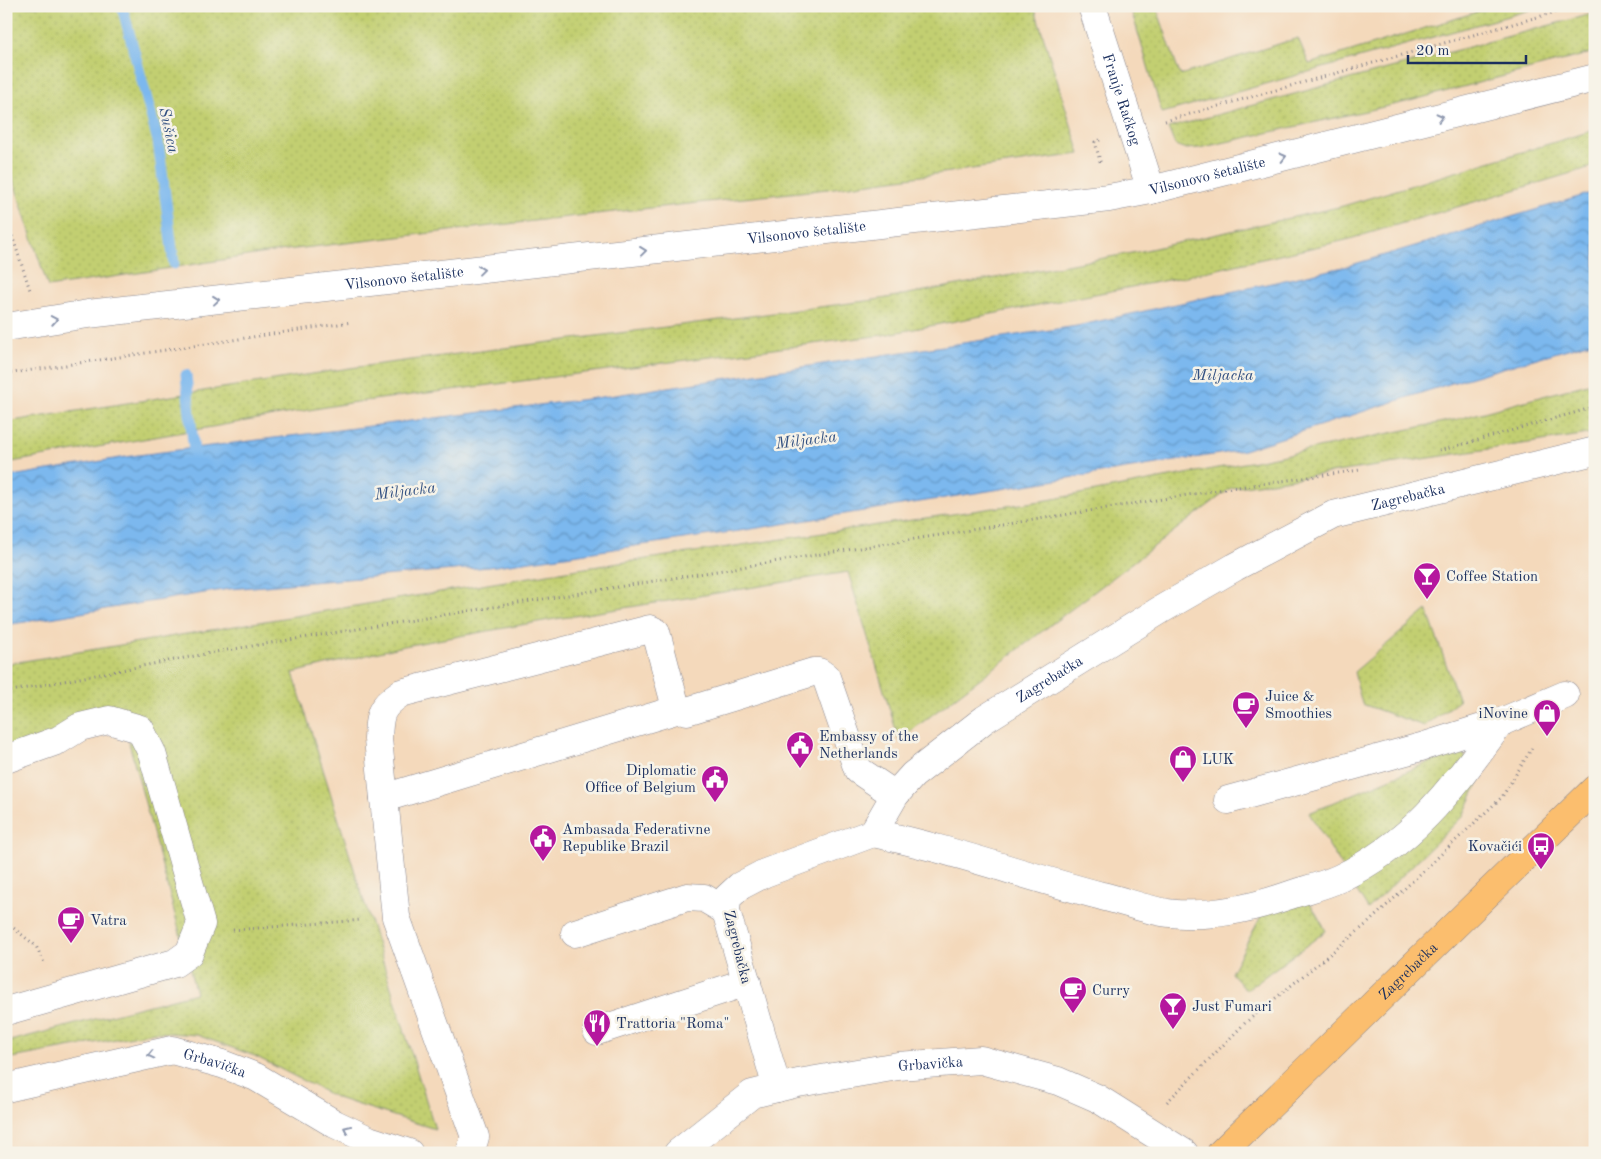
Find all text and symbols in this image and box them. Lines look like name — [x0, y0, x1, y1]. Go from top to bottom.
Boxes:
scale bar — [1408, 32, 1526, 64]
text: 20 m — [1416, 44, 1450, 59]
street label: Franje Račkog — [1099, 52, 1142, 148]
water label: Sušica — [155, 106, 181, 155]
one-way arrow — [1436, 112, 1445, 123]
one-way arrow — [1278, 152, 1287, 163]
street label: Vilsonovo šetalište — [1147, 155, 1267, 199]
street label: Vilsonovo šetalište — [746, 220, 867, 248]
one-way arrow — [639, 246, 647, 257]
street label: Vilsonovo šetalište — [344, 265, 465, 294]
one-way arrow — [478, 265, 486, 276]
one-way arrow — [212, 295, 220, 306]
one-way arrow — [50, 315, 59, 325]
water label: Miljacka — [1191, 368, 1254, 384]
water label: Miljacka — [774, 429, 838, 453]
water label: Miljacka — [373, 480, 437, 504]
street label: Zagrebačka — [1370, 482, 1447, 514]
bar icon: Coffee Station — [1412, 561, 1442, 600]
place label: Coffee Station — [1446, 570, 1538, 585]
street label: Zagrebačka — [1014, 654, 1086, 707]
cafe icon: Juice & Smoothies — [1231, 690, 1261, 729]
place label: Juice & Smoothies — [1265, 690, 1332, 722]
shop icon: iNovine — [1532, 698, 1562, 737]
place label: iNovine — [1479, 707, 1528, 722]
public building icon: Embassy of the Netherlands — [785, 730, 815, 769]
place label: Embassy of the Netherlands — [819, 730, 919, 762]
shop icon: LUK — [1168, 744, 1198, 783]
place label: LUK — [1202, 753, 1234, 768]
place label: Diplomatic Office of Belgium — [585, 764, 696, 796]
public building icon: Diplomatic Office of Belgium — [700, 764, 730, 803]
public building icon: Ambasada Federativne Republike Brazil — [528, 823, 558, 862]
place label: Ambasada Federativne Republike Brazil — [562, 823, 710, 855]
bus stop icon: Kovačići — [1526, 831, 1556, 870]
place label: Kovačići — [1468, 840, 1522, 855]
cafe icon: Vatra — [56, 905, 86, 944]
street label: Zagrebačka — [720, 909, 753, 986]
place label: Vatra — [90, 914, 127, 929]
street label: Zagrebačka — [1377, 940, 1442, 1004]
cafe icon: Curry — [1058, 975, 1088, 1014]
place label: Curry — [1092, 984, 1130, 999]
bar icon: Just Fumari — [1158, 991, 1188, 1030]
place label: Just Fumari — [1192, 1000, 1272, 1015]
restaurant icon: Trattoria "Roma" — [582, 1008, 612, 1047]
place label: Trattoria "Roma" — [616, 1017, 729, 1032]
street label: Grbavička — [181, 1047, 248, 1082]
one-way arrow — [146, 1049, 155, 1060]
street label: Grbavička — [897, 1055, 964, 1075]
one-way arrow — [343, 1125, 352, 1136]

